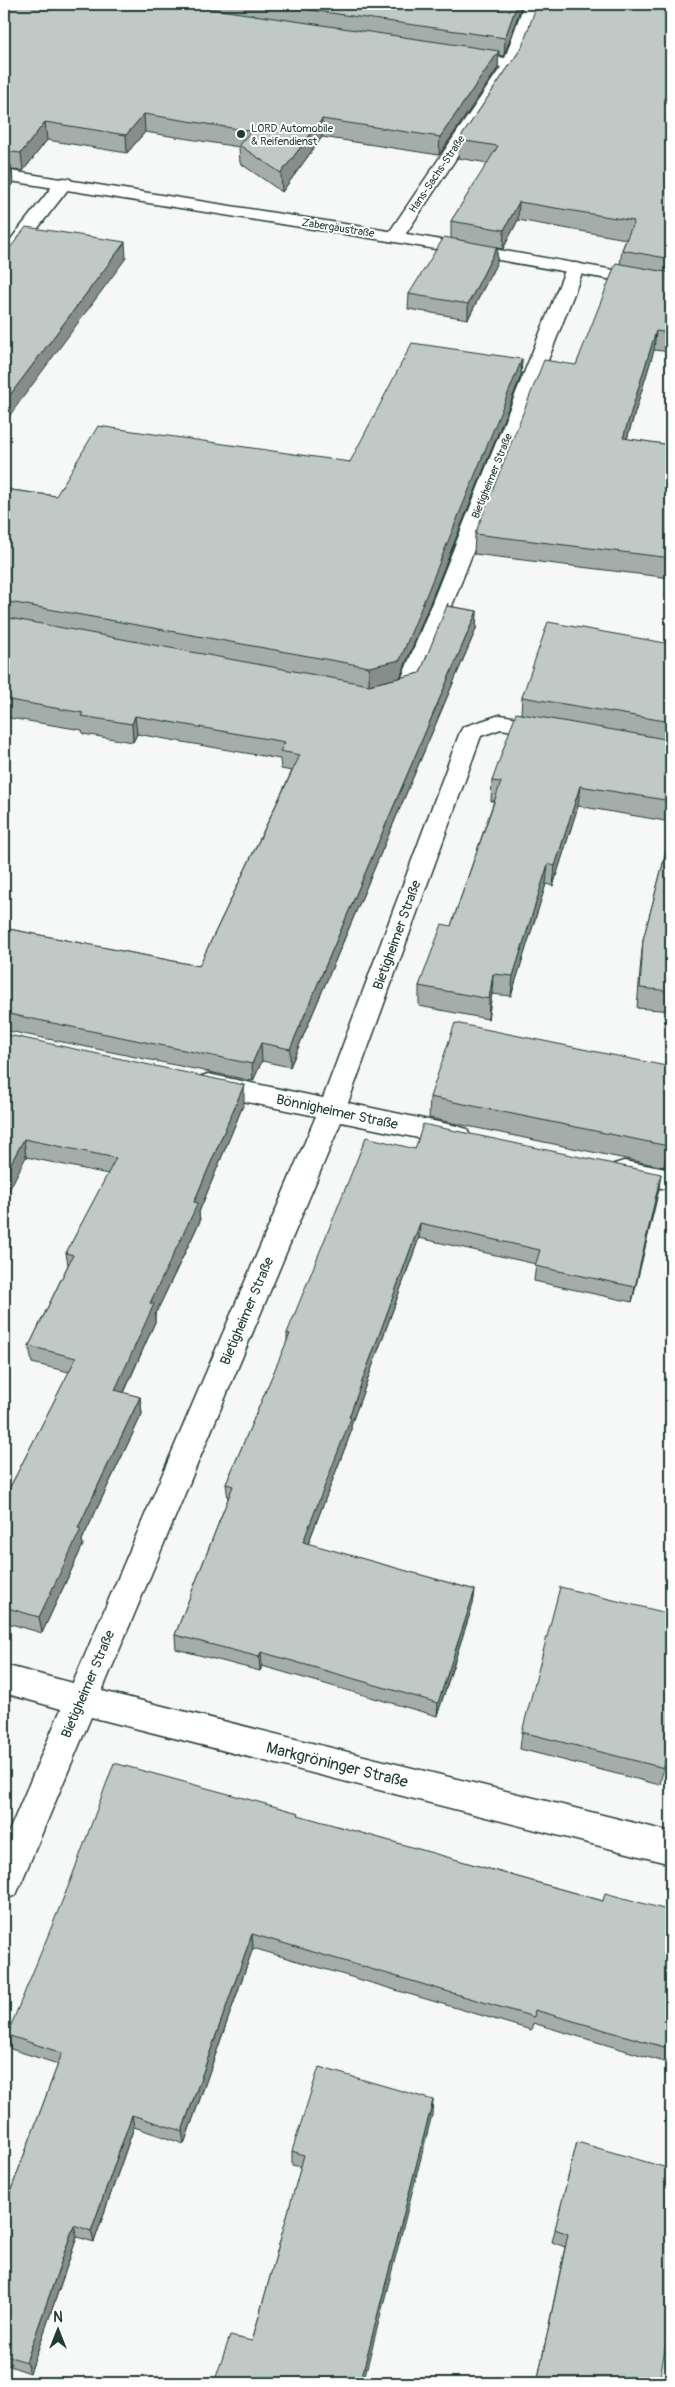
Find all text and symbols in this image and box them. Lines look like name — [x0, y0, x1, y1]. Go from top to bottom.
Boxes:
place label: LORD Automobile & Reifendienst — [251, 122, 334, 148]
marker: LORD Automobile & Reifendienst — [235, 128, 247, 140]
street label: Hans-Sachs-Straße — [406, 132, 468, 215]
street label: Zabergäustraße — [301, 216, 376, 240]
street label: Bietigheimer Straße — [469, 431, 515, 520]
street label: Bietigheimer Straße — [369, 878, 425, 992]
street label: Bönnigheimer Straße — [275, 1091, 399, 1133]
street label: Bietigheimer Straße — [217, 1254, 277, 1367]
street label: Bietigheimer Straße — [58, 1627, 118, 1740]
street label: Markgröninger Straße — [264, 1738, 410, 1792]
north arrow — [32, 2304, 82, 2354]
text: N — [53, 2309, 63, 2326]

